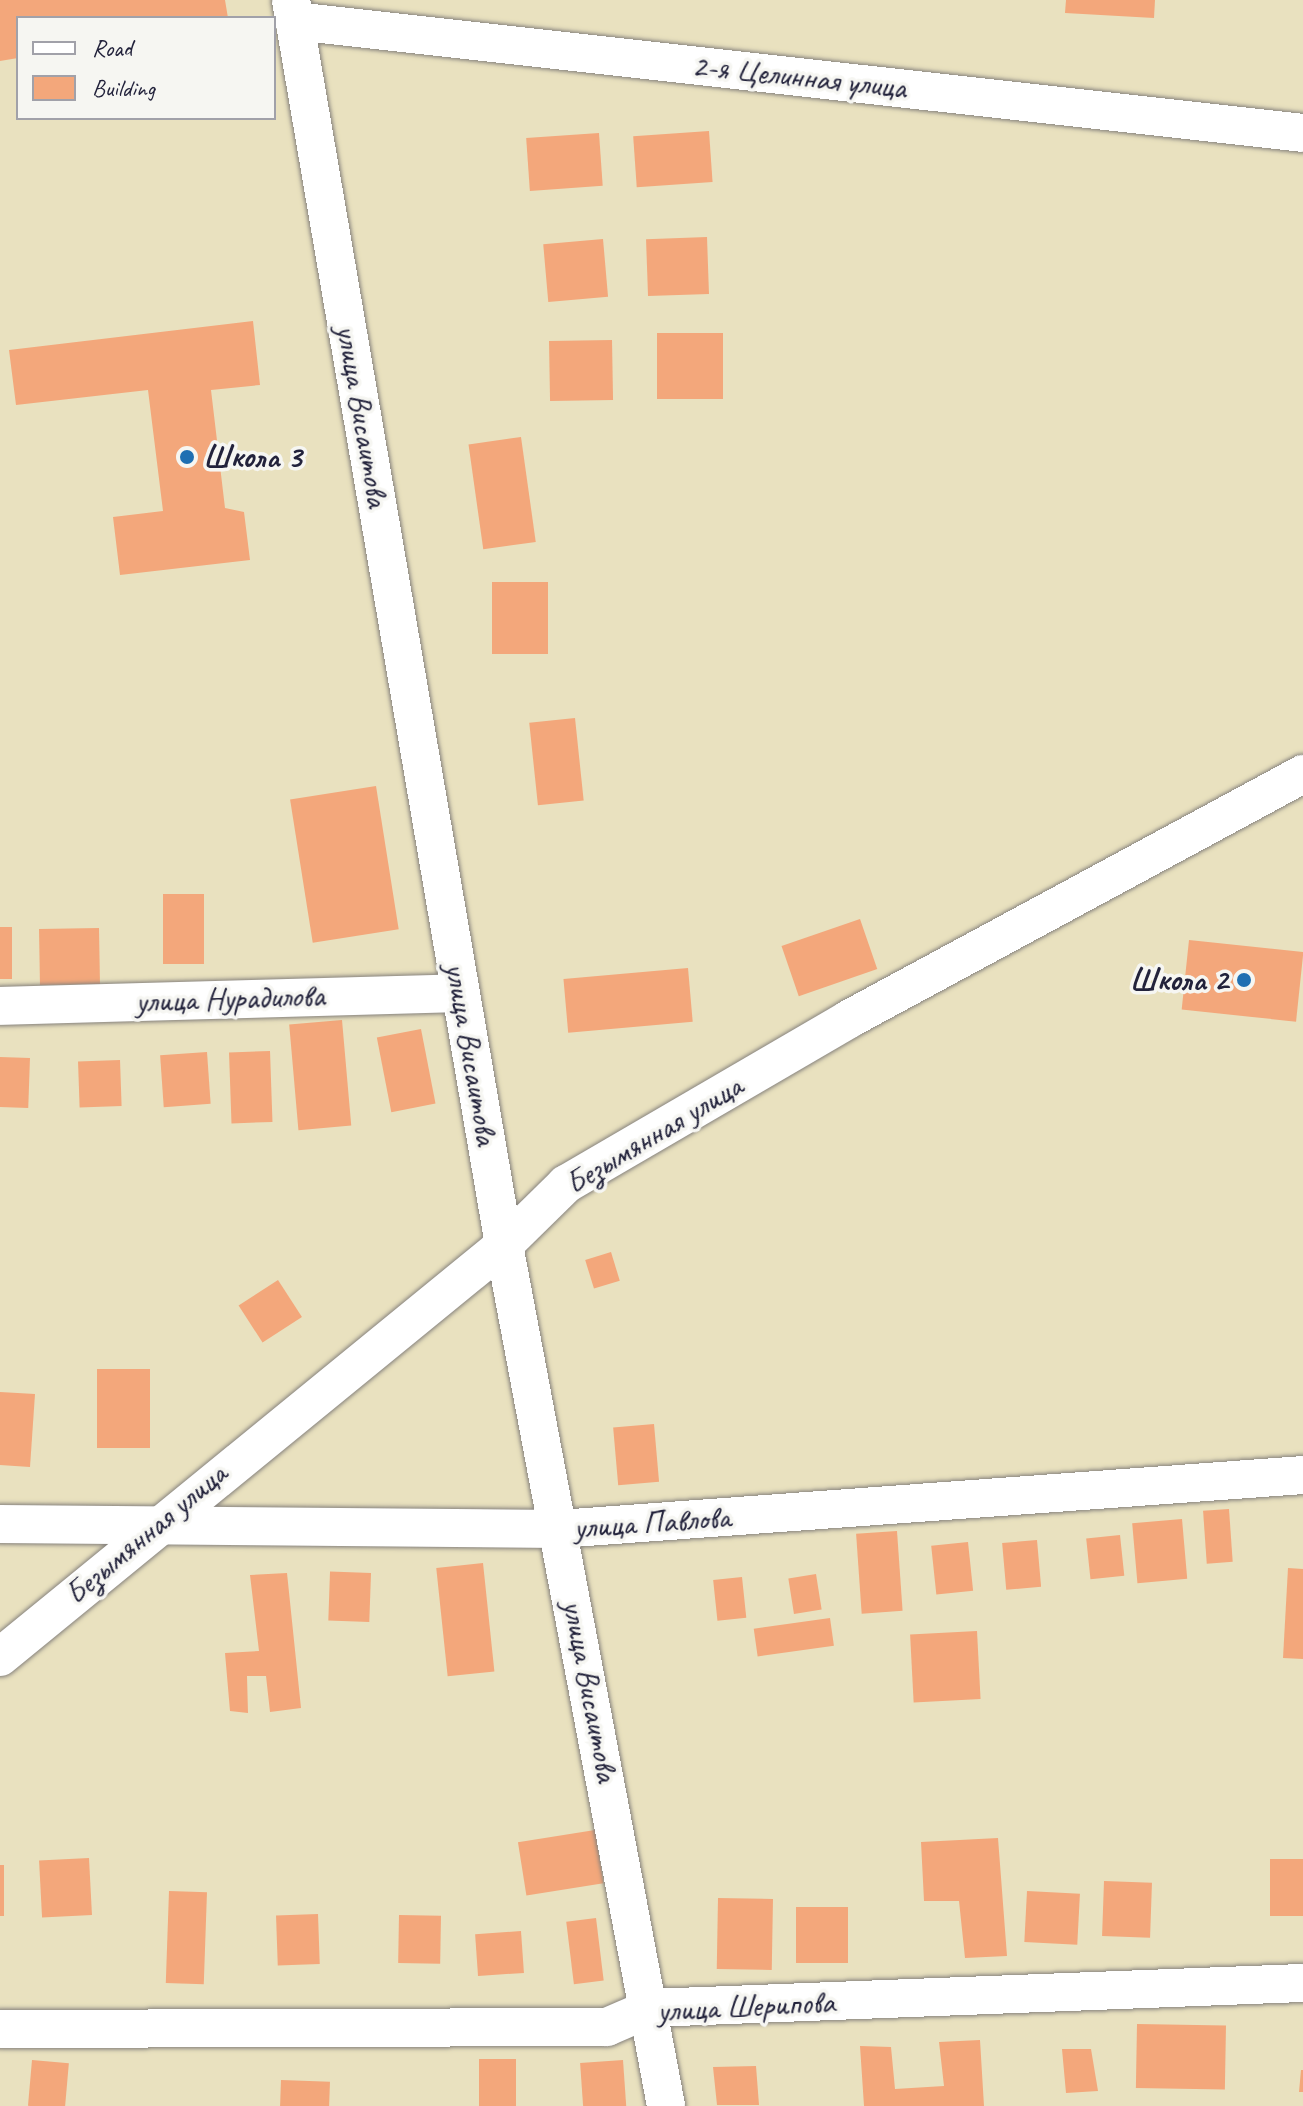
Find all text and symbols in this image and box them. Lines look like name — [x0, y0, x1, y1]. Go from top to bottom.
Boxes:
legend — [16, 16, 276, 120]
text: Road — [92, 33, 132, 63]
street label: 2-я Целинная улица — [687, 46, 911, 108]
text: Building — [92, 73, 155, 103]
street label: улица Висаитова — [327, 321, 397, 511]
place label: Школа 3 — [203, 438, 301, 476]
marker: Школа 3 — [178, 448, 196, 466]
street label: улица Висаитова — [436, 959, 506, 1149]
place label: Школа 2 — [1130, 961, 1228, 999]
marker: Школа 2 — [1235, 971, 1253, 989]
street label: улица Нурадилова — [135, 977, 325, 1021]
street label: Безымянная улица — [559, 1067, 749, 1203]
street label: Безымянная улица — [57, 1455, 235, 1613]
street label: улица Павлова — [573, 1498, 731, 1548]
street label: улица Висаитова — [553, 1596, 627, 1786]
street label: улица Шерипова — [656, 1983, 836, 2031]

